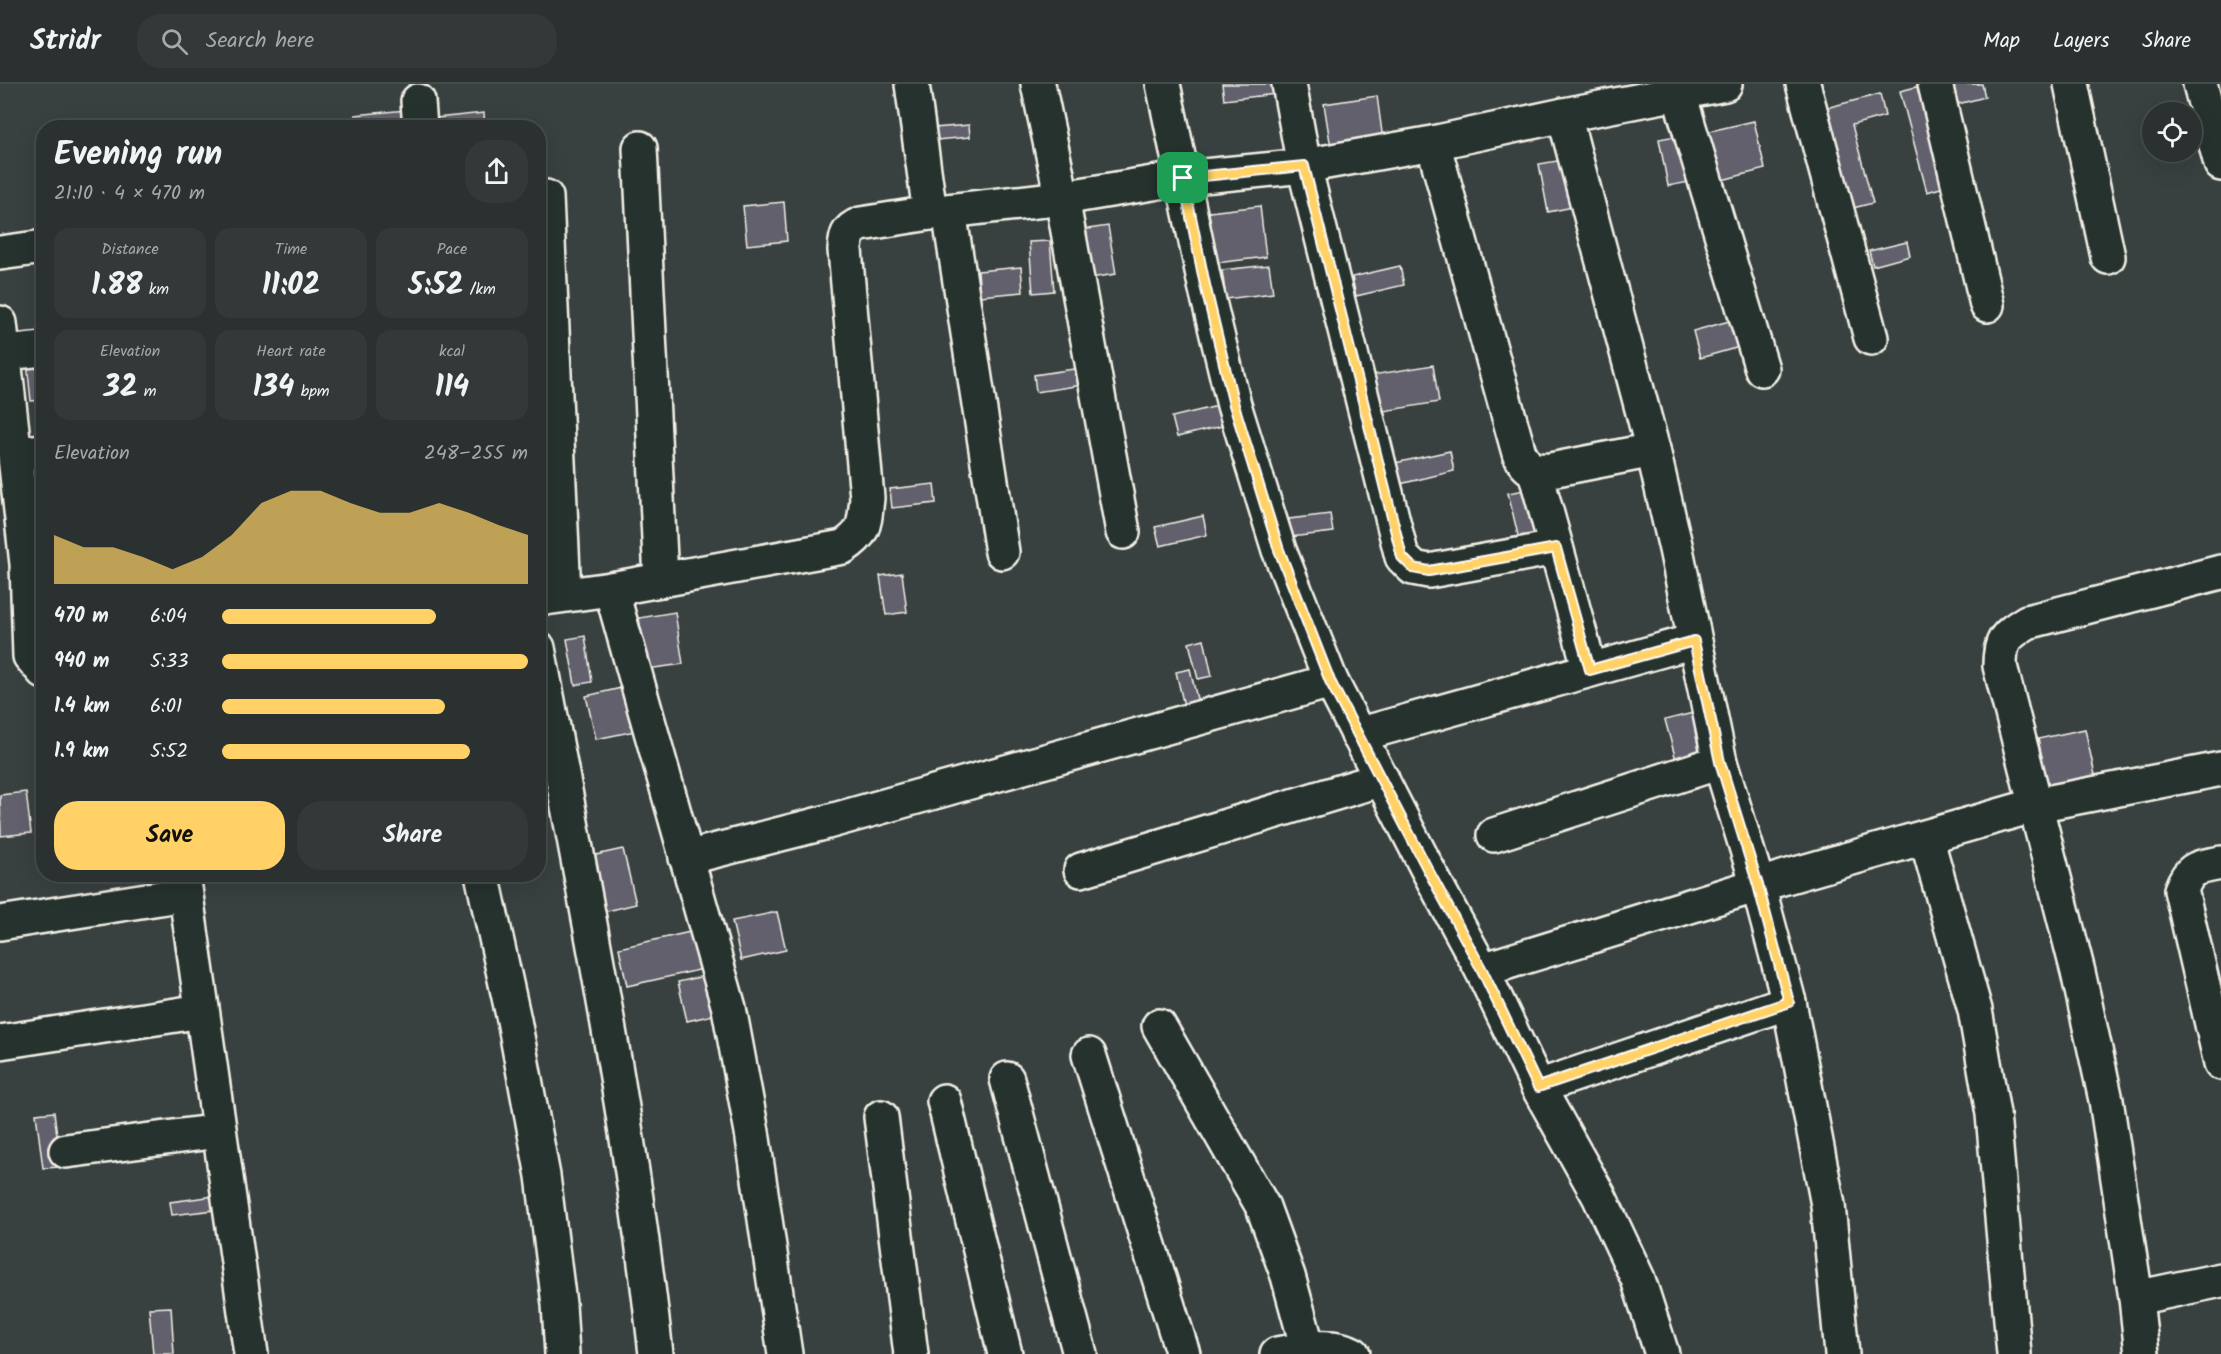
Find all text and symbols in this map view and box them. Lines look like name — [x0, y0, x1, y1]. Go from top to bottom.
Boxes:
search box — [137, 14, 557, 68]
text: Stridr — [30, 19, 101, 64]
text: Search here — [206, 24, 314, 59]
icon: search — [158, 25, 191, 58]
text: Map — [1983, 25, 2020, 58]
text: Layers — [2053, 25, 2109, 58]
text: Share — [2142, 25, 2191, 58]
map controls — [2142, 102, 2202, 162]
button: locate — [2142, 102, 2202, 162]
text: Evening run — [54, 129, 222, 182]
button: share — [465, 140, 528, 203]
pin — [1157, 152, 1208, 203]
icon: arrive — [1166, 161, 1199, 194]
text: 21:10 · 4 × 470 m — [54, 178, 205, 210]
text: Distance — [101, 237, 159, 262]
text: Time — [275, 237, 307, 262]
text: Pace — [437, 237, 467, 262]
text: 1.88 — [91, 262, 142, 310]
text: 11:02 — [262, 262, 320, 310]
text: 5:52 — [408, 262, 463, 310]
text: km — [142, 277, 169, 302]
text: /km — [463, 277, 496, 302]
text: Elevation — [100, 339, 160, 364]
text: Heart rate — [256, 339, 326, 364]
text: kcal — [439, 339, 465, 364]
text: 32 — [103, 364, 137, 412]
text: 134 — [252, 364, 294, 412]
text: 114 — [435, 364, 469, 412]
text: m — [137, 379, 157, 404]
text: bpm — [294, 379, 330, 404]
text: Elevation — [54, 438, 130, 470]
text: 248–255 m — [424, 438, 528, 470]
text: 470 m — [54, 601, 109, 633]
text: 6:04 — [150, 601, 187, 633]
text: 940 m — [54, 646, 109, 678]
text: 5:33 — [150, 646, 189, 678]
text: 1.4 km — [54, 691, 110, 723]
text: 6:01 — [150, 691, 182, 723]
text: 1.9 km — [54, 736, 109, 768]
text: 5:52 — [150, 736, 188, 768]
button: Save — [54, 801, 285, 870]
button: Share — [297, 801, 528, 870]

